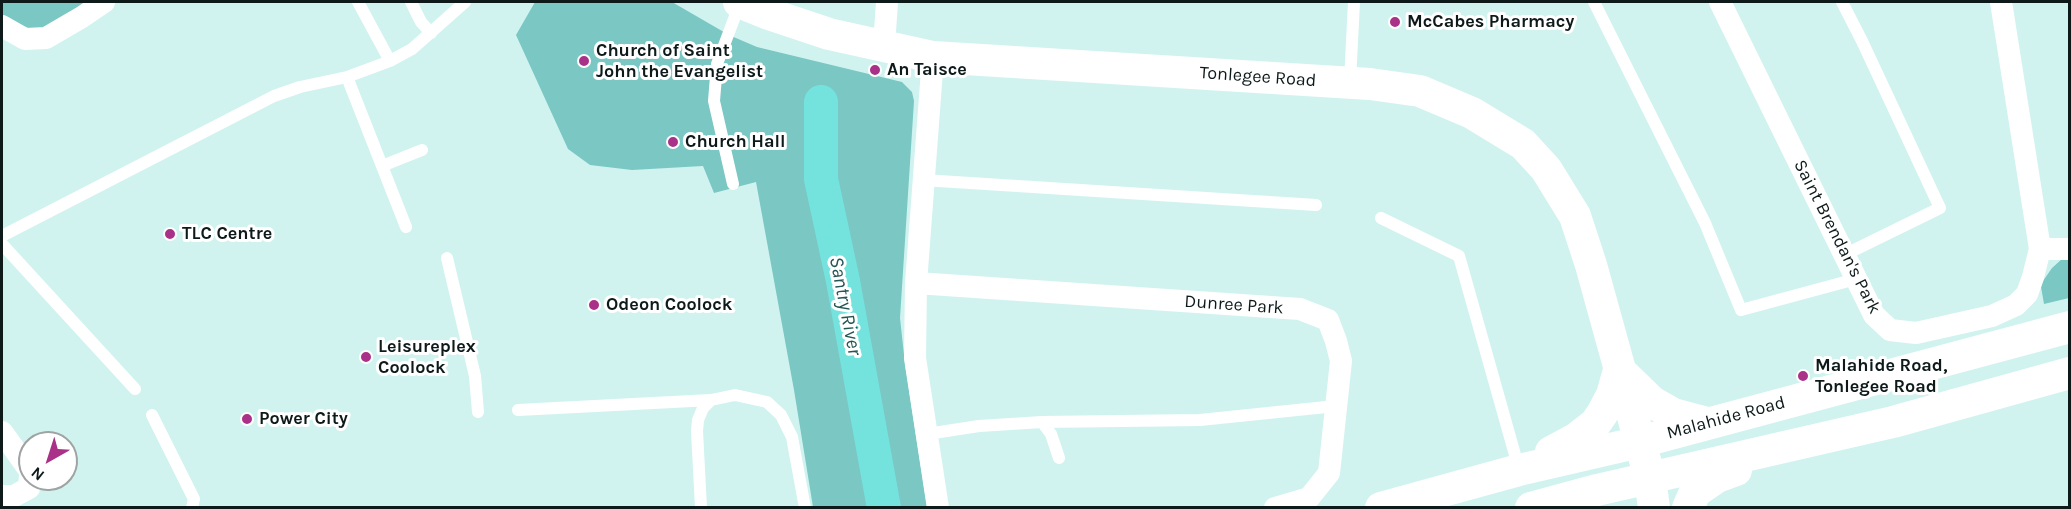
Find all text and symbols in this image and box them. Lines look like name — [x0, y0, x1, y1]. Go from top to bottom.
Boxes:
place label: McCabes Pharmacy — [1407, 11, 1574, 33]
marker: McCabes Pharmacy — [1388, 15, 1402, 29]
place label: Church of Saint John the Evangelist — [596, 40, 763, 82]
marker: Church of Saint John the Evangelist — [577, 54, 591, 68]
place label: An Taisce — [887, 59, 967, 81]
street label: Tonlegee Road — [1199, 62, 1317, 92]
marker: An Taisce — [868, 63, 882, 77]
place label: Church Hall — [685, 131, 785, 153]
marker: Church Hall — [666, 135, 680, 149]
street label: Saint Brendan's Park — [1789, 156, 1885, 318]
place label: TLC Centre — [182, 223, 272, 245]
marker: TLC Centre — [163, 227, 177, 241]
water label: Santry River — [824, 255, 866, 357]
street label: Dunree Park — [1184, 291, 1284, 319]
place label: Odeon Coolock — [606, 294, 732, 316]
marker: Odeon Coolock — [587, 298, 601, 312]
place label: Leisureplex Coolock — [378, 336, 476, 378]
marker: Leisureplex Coolock — [359, 350, 373, 364]
place label: Malahide Road, Tonlegee Road — [1815, 355, 1947, 398]
marker: Malahide Road, Tonlegee Road — [1796, 369, 1810, 383]
street label: Malahide Road — [1664, 392, 1788, 444]
place label: Power City — [259, 408, 348, 430]
marker: Power City — [240, 412, 254, 426]
north arrow — [18, 431, 78, 491]
text: N — [27, 463, 48, 485]

